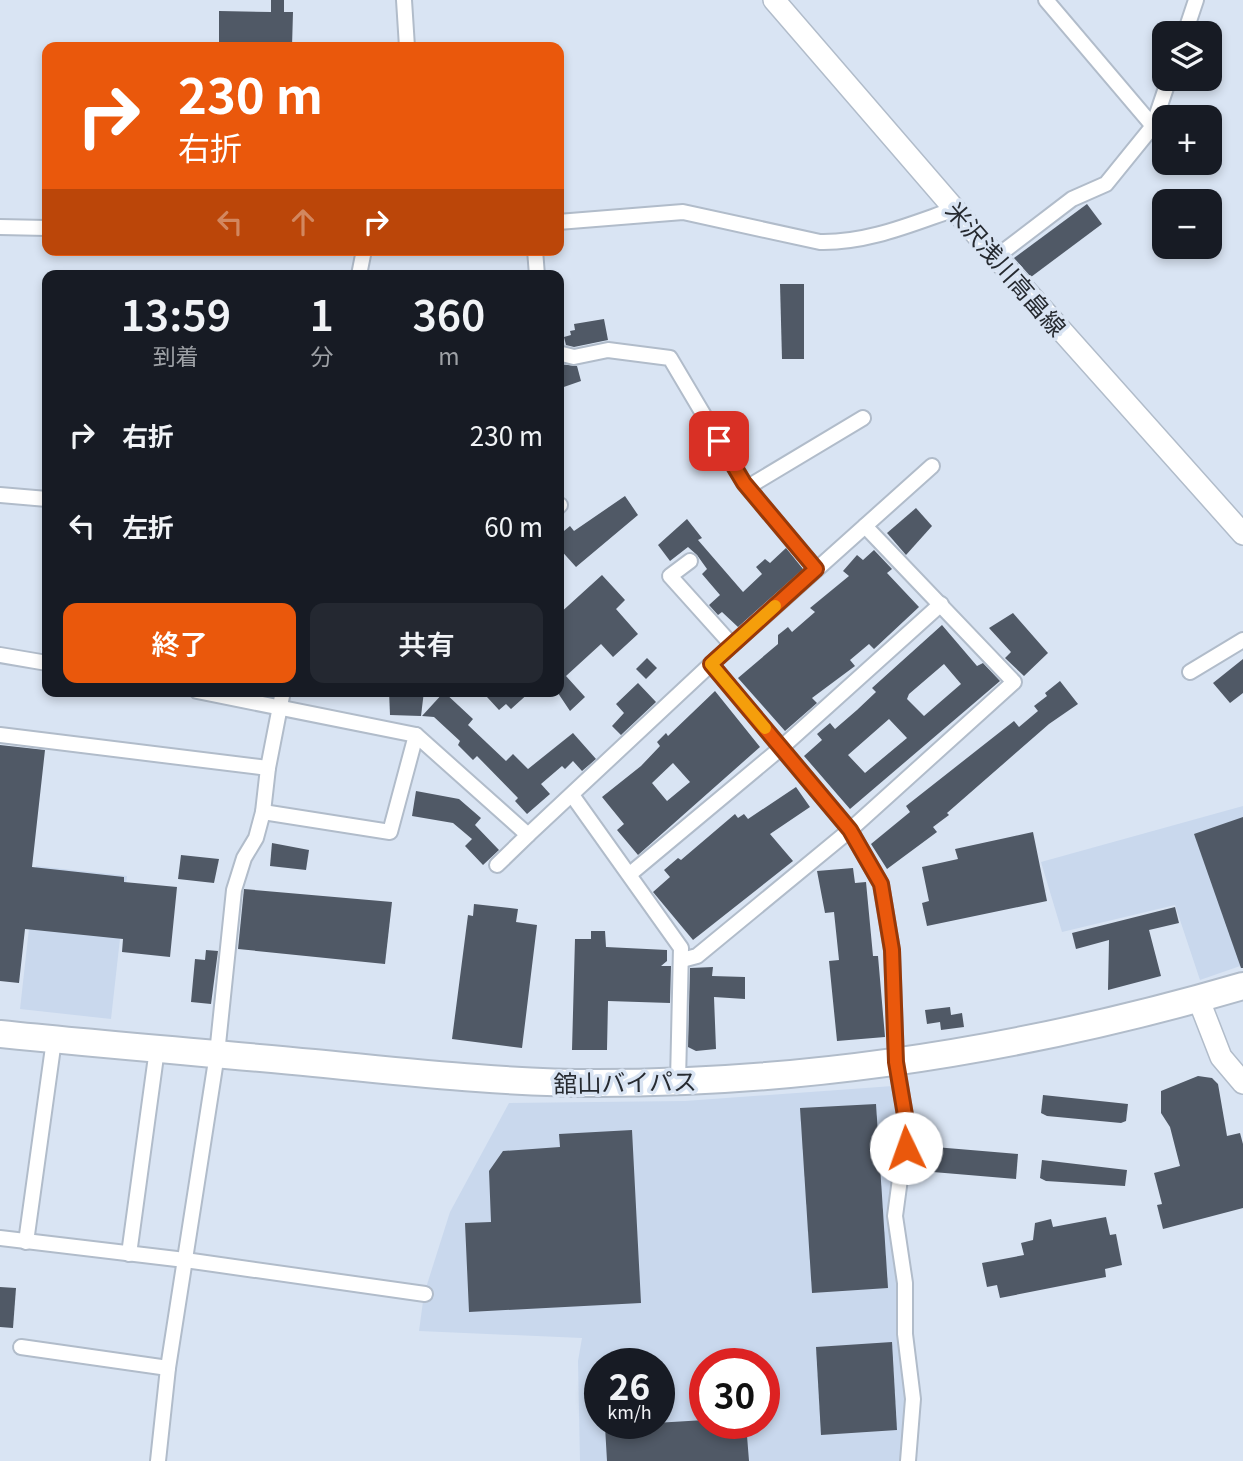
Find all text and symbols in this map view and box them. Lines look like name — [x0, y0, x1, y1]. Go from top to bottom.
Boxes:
map controls — [1152, 21, 1222, 259]
button: layers — [1152, 21, 1222, 91]
text: 230 m — [178, 57, 323, 128]
icon: right — [63, 70, 154, 161]
button: + — [1152, 105, 1222, 175]
text: 右折 — [178, 123, 242, 169]
button: − — [1152, 189, 1222, 259]
street label: 米沢浅川高畠線 — [939, 193, 1075, 343]
icon: left — [211, 203, 249, 241]
icon: ahead — [284, 203, 322, 241]
icon: right — [357, 203, 395, 241]
text: 13:59 — [121, 282, 231, 343]
text: 1 — [310, 282, 334, 343]
text: 360 — [412, 282, 485, 343]
text: 到着 — [153, 338, 199, 372]
text: 分 — [310, 338, 333, 372]
text: m — [438, 338, 460, 372]
pin — [689, 411, 749, 471]
icon: right — [63, 416, 101, 454]
text: 右折 — [122, 416, 174, 453]
text: 230 m — [470, 416, 543, 453]
icon: arrive — [700, 422, 738, 460]
icon: left — [63, 507, 101, 545]
text: 左折 — [122, 507, 174, 544]
text: 60 m — [484, 507, 543, 544]
button: 終了 — [63, 603, 296, 683]
button: 共有 — [310, 603, 543, 683]
street label: 舘山バイパス — [553, 1062, 697, 1100]
position arrow — [869, 1111, 943, 1185]
speed limit sign: 30 — [689, 1348, 780, 1439]
text: 26 — [609, 1359, 650, 1410]
text: km/h — [607, 1398, 652, 1424]

